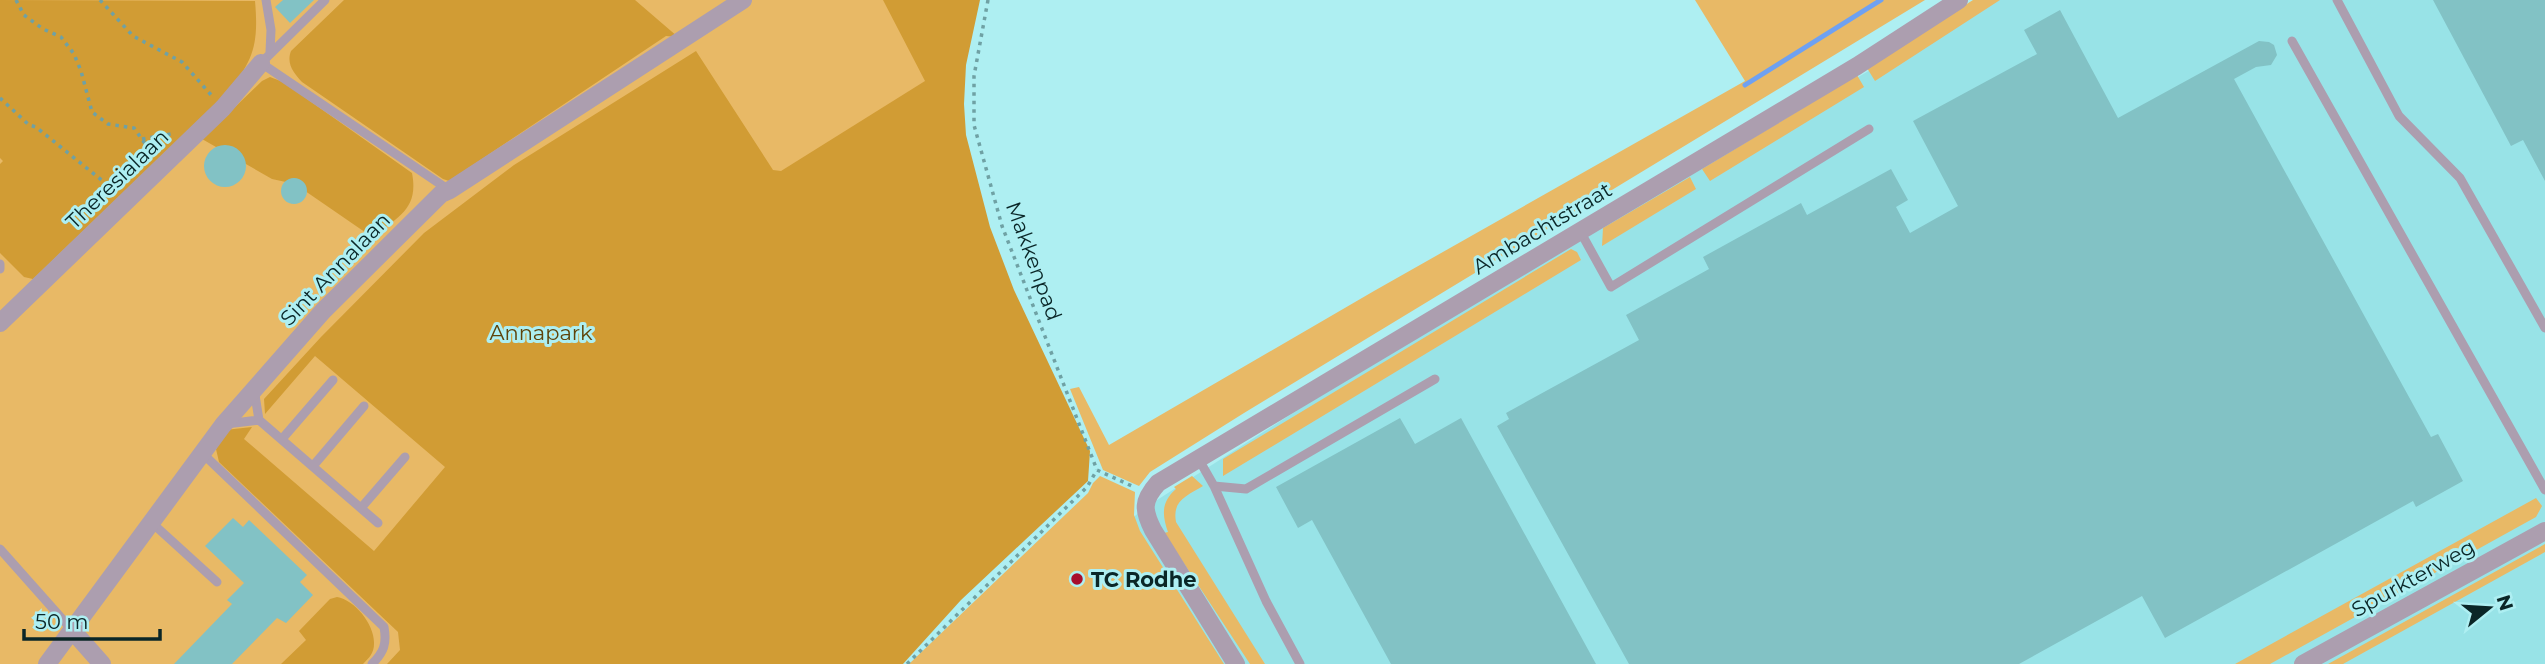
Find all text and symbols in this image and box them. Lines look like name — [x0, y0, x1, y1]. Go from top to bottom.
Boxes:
street label: Theresialaan — [61, 124, 173, 234]
street label: Ambachtstraat — [1468, 177, 1616, 279]
street label: Makkenpad — [1001, 198, 1067, 324]
street label: Sint Annalaan — [275, 207, 395, 331]
park label: Annapark — [489, 320, 593, 345]
street label: Spurkterweg — [2347, 534, 2479, 622]
place label: TC Rodhe — [1091, 567, 1196, 592]
marker: TC Rodhe — [1069, 571, 1085, 587]
north arrow — [2454, 573, 2524, 643]
text: N — [2491, 592, 2518, 614]
scale bar — [24, 598, 161, 642]
text: 50 m — [35, 609, 89, 634]

